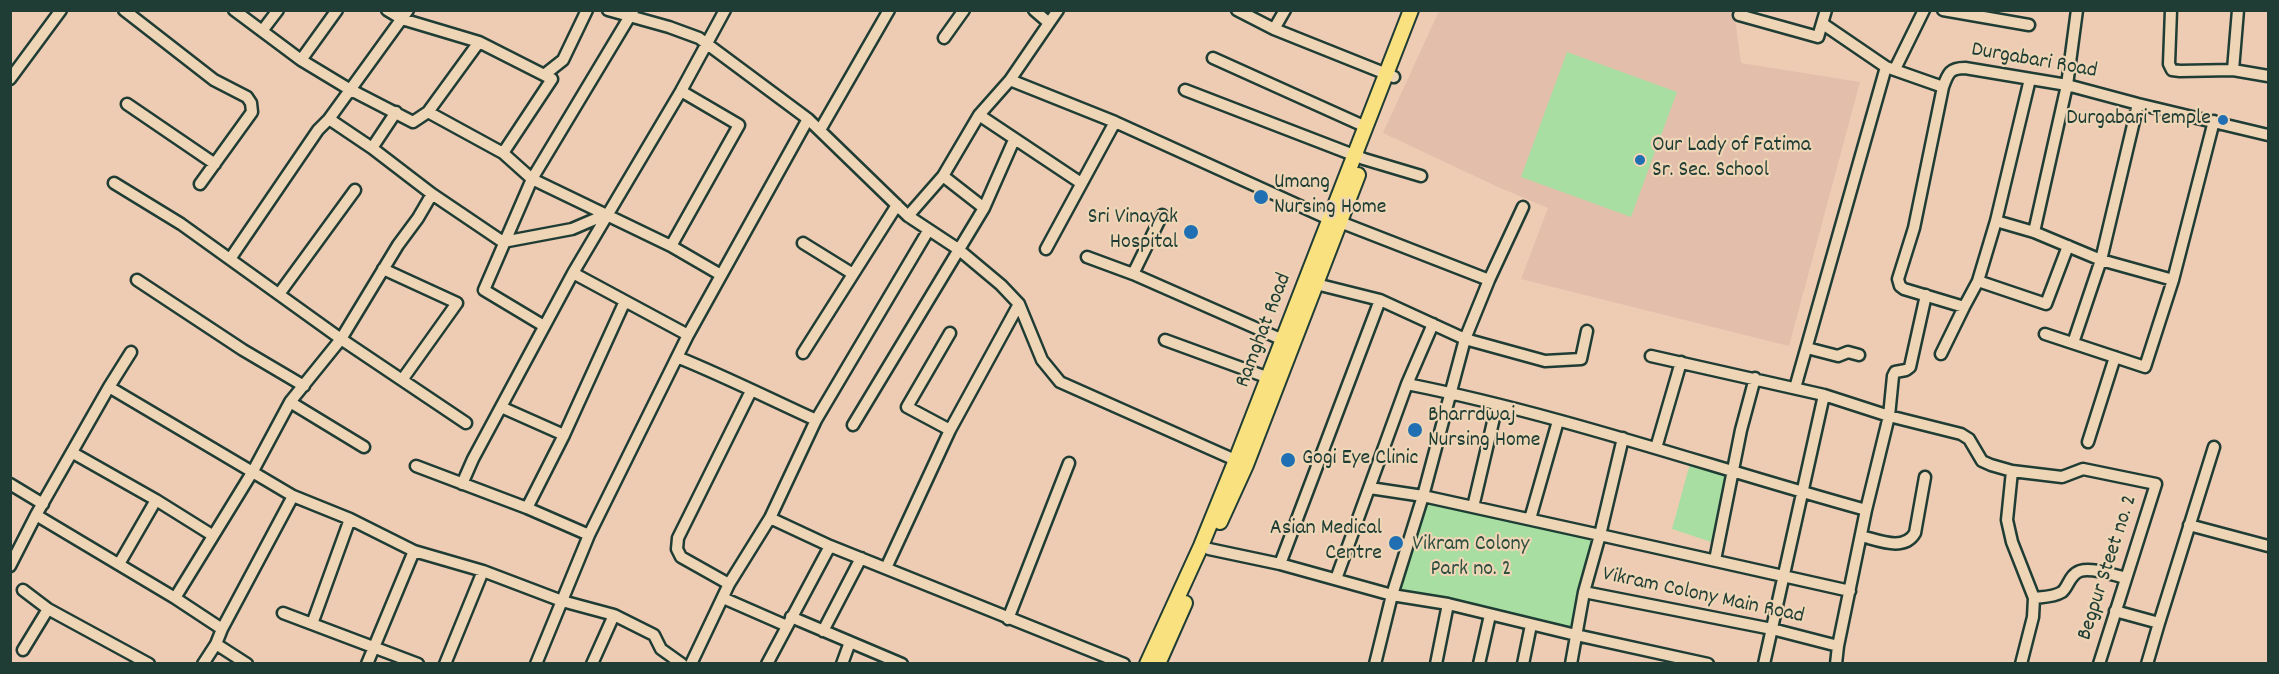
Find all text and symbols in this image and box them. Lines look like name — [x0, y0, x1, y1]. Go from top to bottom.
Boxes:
street label: Durgabari Road — [1969, 38, 2099, 86]
place label: Durgabari Temple — [2066, 107, 2211, 133]
marker: Durgabari Temple — [2216, 113, 2230, 127]
place label: Our Lady of Fatima Sr. Sec. School — [1652, 134, 1811, 186]
marker: Our Lady of Fatima Sr. Sec. School — [1633, 153, 1647, 167]
place label: Umang Nursing Home — [1274, 171, 1386, 222]
marker: Umang Nursing Home — [1252, 188, 1270, 206]
place label: Sri Vinayak Hospital — [1088, 206, 1178, 258]
marker: Sri Vinayak Hospital — [1182, 223, 1200, 241]
street label: Ramghat Road — [1231, 270, 1299, 392]
place label: Bharrdwaj Nursing Home — [1428, 404, 1540, 456]
marker: Bharrdwaj Nursing Home — [1406, 421, 1424, 439]
place label: Gogi Eye Clinic — [1302, 447, 1418, 473]
marker: Gogi Eye Clinic — [1279, 451, 1297, 469]
street label: Begpur Steet no. 2 — [2073, 492, 2145, 644]
place label: Asian Medical Centre — [1270, 517, 1382, 568]
park label: Vikram Colony Park no. 2 — [1412, 533, 1530, 584]
marker: Asian Medical Centre — [1387, 534, 1405, 552]
street label: Vikram Colony Main Road — [1600, 563, 1806, 631]

